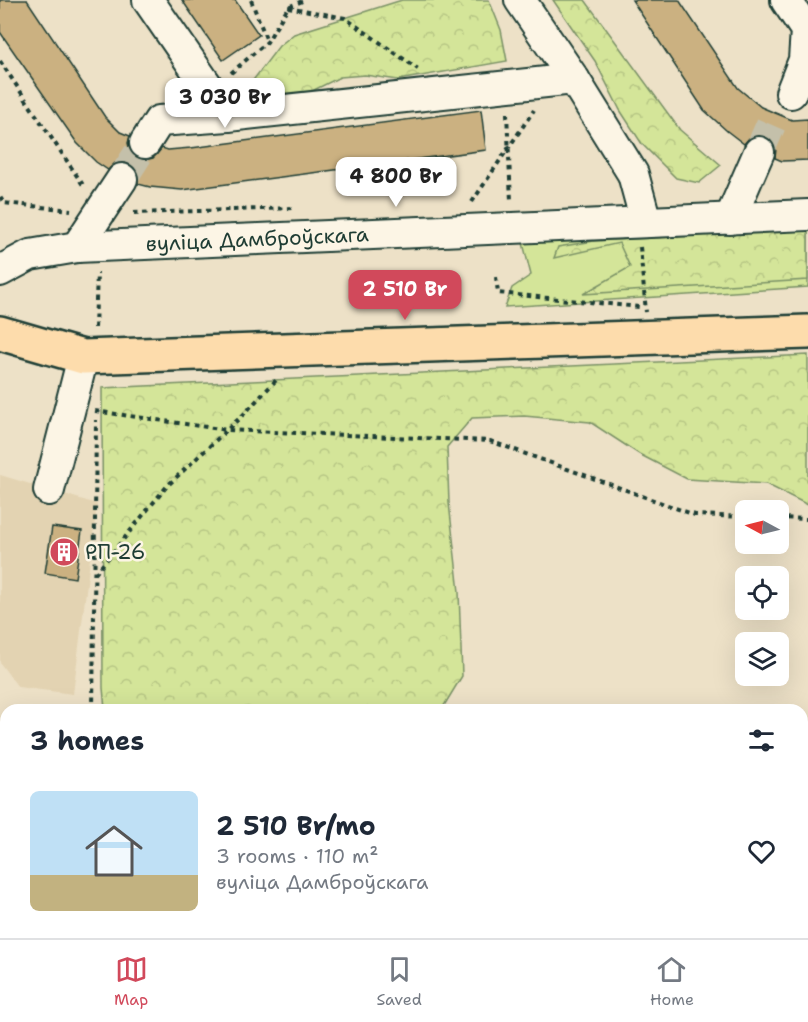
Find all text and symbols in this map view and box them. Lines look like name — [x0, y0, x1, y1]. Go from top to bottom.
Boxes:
pin: 3 030 Br — [163, 78, 287, 129]
text: 3 030 Br — [179, 84, 271, 110]
pin: 4 800 Br — [334, 157, 458, 208]
text: 4 800 Br — [350, 163, 442, 189]
street label: вуліца Дамброўскага — [145, 220, 369, 258]
pin: 2 510 Br — [343, 270, 467, 321]
text: 2 510 Br — [362, 276, 448, 302]
north arrow — [735, 500, 789, 554]
map controls — [735, 500, 789, 686]
building icon: РП-26 — [48, 536, 80, 568]
place label: РП-26 — [85, 538, 146, 566]
button: locate — [735, 566, 789, 620]
button: layers — [735, 632, 789, 686]
text: 3 homes — [30, 723, 144, 758]
icon: filters — [745, 724, 778, 757]
text: 2 510 Br/mo — [216, 808, 376, 843]
icon: home — [78, 815, 150, 887]
icon: heart — [745, 835, 778, 868]
text: 3 rooms · 110 m² — [216, 843, 379, 869]
text: вуліца Дамброўскага — [216, 869, 429, 895]
tab: Map — [114, 953, 148, 1010]
tab: Saved — [376, 953, 422, 1010]
tab: Home — [650, 953, 694, 1010]

